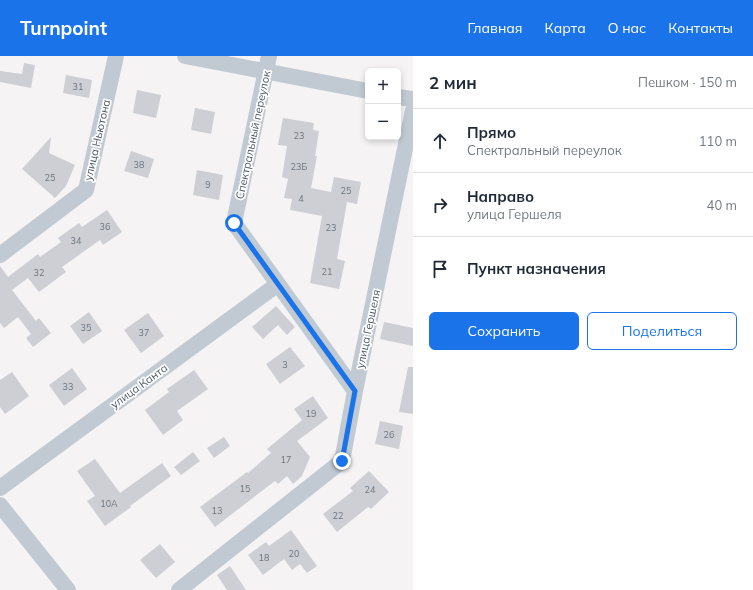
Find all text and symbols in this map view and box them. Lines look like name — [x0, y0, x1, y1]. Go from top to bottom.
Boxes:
text: Turnpoint — [20, 16, 107, 40]
text: Главная — [468, 19, 523, 37]
text: Карта — [545, 19, 586, 37]
text: О нас — [608, 19, 646, 37]
text: Контакты — [668, 19, 733, 37]
map controls — [365, 68, 401, 140]
button: + — [365, 68, 401, 104]
street label: Спектральный переулок — [233, 69, 273, 201]
text: 2 мин — [429, 72, 477, 93]
text: Пешком · 150 m — [638, 74, 737, 90]
house number: 31 — [73, 81, 83, 92]
street label: улица Ньютона — [81, 98, 113, 182]
button: − — [365, 104, 401, 140]
text: Прямо — [467, 123, 516, 142]
house number: 23 — [294, 130, 304, 141]
icon: ahead — [429, 130, 451, 152]
text: 110 m — [699, 133, 737, 149]
text: Спектральный переулок — [467, 142, 622, 158]
house number: 38 — [134, 159, 144, 170]
house number: 23Б — [291, 161, 307, 172]
house number: 25 — [45, 172, 56, 183]
house number: 9 — [205, 179, 211, 190]
house number: 25 — [341, 185, 352, 196]
text: Направо — [467, 187, 534, 206]
house number: 4 — [298, 193, 304, 204]
icon: right — [429, 194, 451, 216]
text: 40 m — [707, 197, 737, 213]
text: улица Гершеля — [467, 206, 562, 222]
route start — [225, 214, 243, 232]
house number: 36 — [100, 221, 110, 232]
house number: 23 — [326, 222, 336, 233]
house number: 34 — [71, 235, 82, 246]
icon: arrive — [429, 258, 451, 280]
text: Пункт назначения — [467, 259, 606, 278]
house number: 21 — [322, 266, 332, 277]
house number: 32 — [34, 267, 44, 278]
street label: улица Гершеля — [353, 288, 383, 370]
button: Сохранить — [429, 312, 579, 350]
button: Поделиться — [587, 312, 737, 350]
house number: 35 — [81, 322, 92, 333]
house number: 37 — [139, 327, 149, 338]
house number: 3 — [282, 359, 288, 370]
street label: улица Канта — [108, 361, 170, 411]
house number: 33 — [63, 381, 73, 392]
house number: 19 — [306, 408, 316, 419]
house number: 26 — [384, 429, 394, 440]
route end — [333, 452, 351, 470]
house number: 17 — [281, 454, 291, 465]
house number: 15 — [240, 483, 251, 494]
house number: 24 — [365, 484, 376, 495]
house number: 10А — [100, 498, 118, 509]
house number: 13 — [212, 505, 222, 516]
house number: 22 — [333, 510, 343, 521]
house number: 20 — [289, 548, 299, 559]
house number: 18 — [259, 552, 269, 563]

